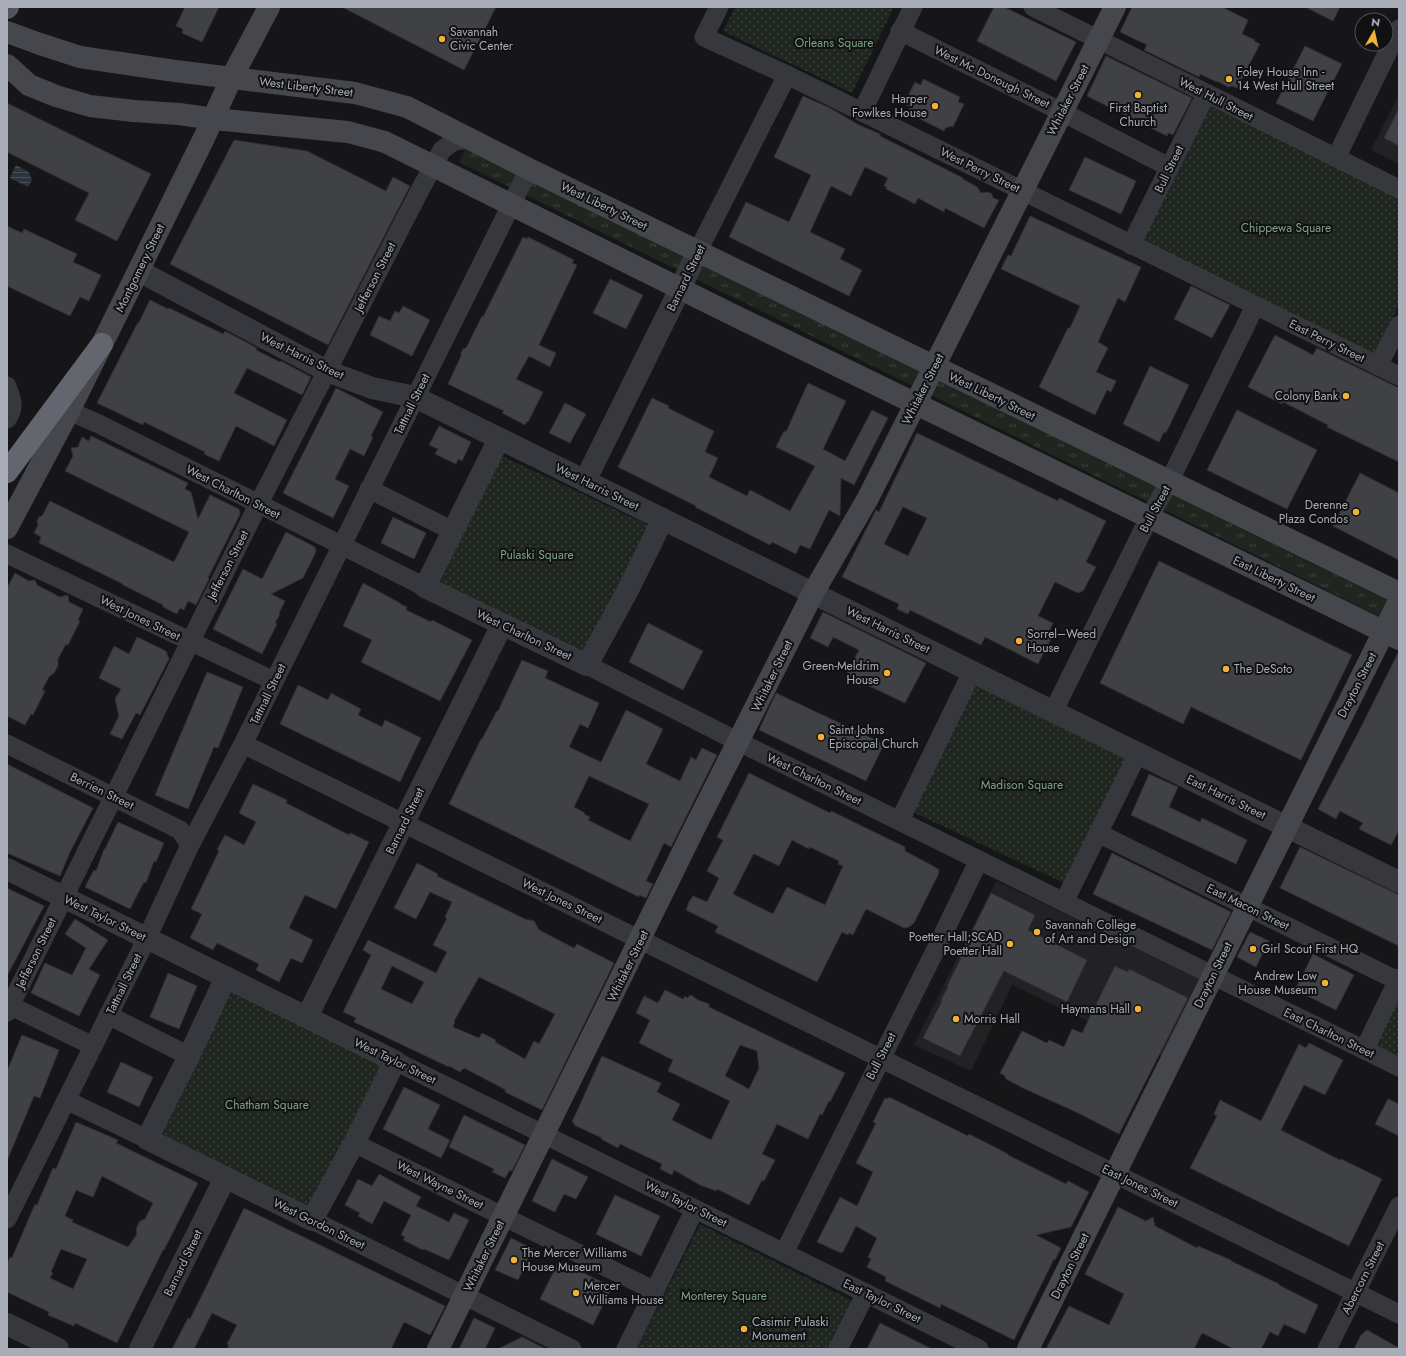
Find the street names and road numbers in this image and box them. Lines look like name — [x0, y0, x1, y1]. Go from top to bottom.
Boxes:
street label: West Mc Donough Street — [931, 41, 1053, 113]
street label: Whitaker Street — [1042, 61, 1094, 139]
street label: West Liberty Street — [258, 72, 354, 102]
street label: West Hull Street — [1176, 73, 1256, 125]
street label: Bull Street — [1150, 142, 1188, 196]
street label: West Perry Street — [937, 143, 1023, 197]
street label: West Liberty Street — [558, 177, 651, 235]
street label: Montgomery Street — [111, 221, 169, 315]
street label: Jefferson Street — [349, 239, 400, 317]
street label: Barnard Street — [662, 242, 710, 314]
street label: East Perry Street — [1286, 315, 1368, 367]
street label: West Harris Street — [257, 328, 347, 384]
street label: Whitaker Street — [897, 350, 949, 428]
street label: West Liberty Street — [946, 367, 1039, 425]
street label: Tattnall Street — [389, 370, 435, 437]
street label: West Harris Street — [552, 459, 642, 515]
street label: West Charlton Street — [183, 460, 283, 524]
street label: Bull Street — [1135, 482, 1175, 536]
street label: Jefferson Street — [202, 527, 253, 605]
street label: East Liberty Street — [1230, 551, 1318, 607]
street label: West Jones Street — [97, 591, 183, 645]
street label: West Harris Street — [843, 602, 933, 658]
street label: West Charlton Street — [473, 605, 575, 665]
street label: Whitaker Street — [747, 637, 797, 715]
street label: Drayton Street — [1333, 649, 1381, 721]
street label: Tattnall Street — [245, 660, 291, 727]
street label: West Charlton Street — [764, 748, 865, 810]
street label: Berrien Street — [67, 768, 137, 814]
street label: East Harris Street — [1183, 770, 1269, 824]
street label: Barnard Street — [381, 785, 429, 857]
street label: West Jones Street — [519, 874, 605, 928]
street label: East Macon Street — [1204, 879, 1292, 935]
street label: West Taylor Street — [61, 890, 149, 946]
street label: Jefferson Street — [10, 915, 61, 993]
street label: Whitaker Street — [603, 927, 653, 1005]
street label: Drayton Street — [1189, 939, 1237, 1011]
street label: Tattnall Street — [101, 950, 147, 1017]
street label: East Charlton Street — [1281, 1003, 1377, 1063]
street label: Bull Street — [861, 1029, 901, 1083]
street label: West Taylor Street — [351, 1033, 439, 1089]
street label: West Wayne Street — [393, 1156, 487, 1214]
street label: East Jones Street — [1099, 1160, 1181, 1212]
street label: West Taylor Street — [642, 1176, 730, 1232]
street label: West Gordon Street — [270, 1194, 368, 1254]
street label: Whitaker Street — [459, 1217, 509, 1295]
street label: Barnard Street — [159, 1227, 207, 1299]
street label: Drayton Street — [1046, 1230, 1094, 1302]
street label: Abercorn Street — [1337, 1238, 1389, 1318]
street label: East Taylor Street — [840, 1274, 924, 1328]

